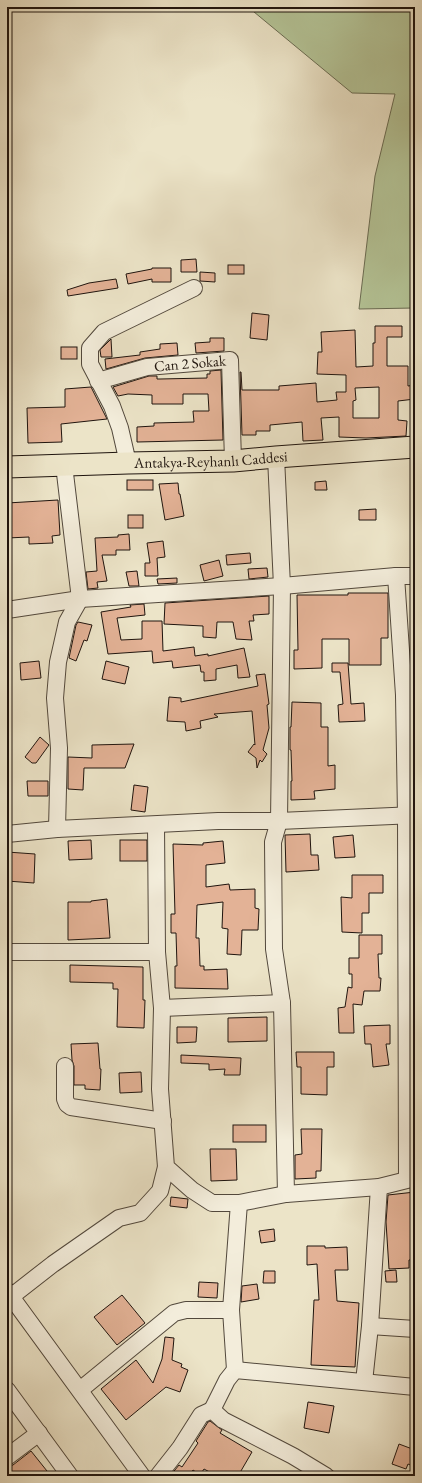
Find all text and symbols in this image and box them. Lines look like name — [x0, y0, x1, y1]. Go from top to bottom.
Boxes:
street label: Can 2 Sokak — [153, 350, 228, 375]
street label: Antakya-Reyhanlı Caddesi — [133, 446, 289, 472]

